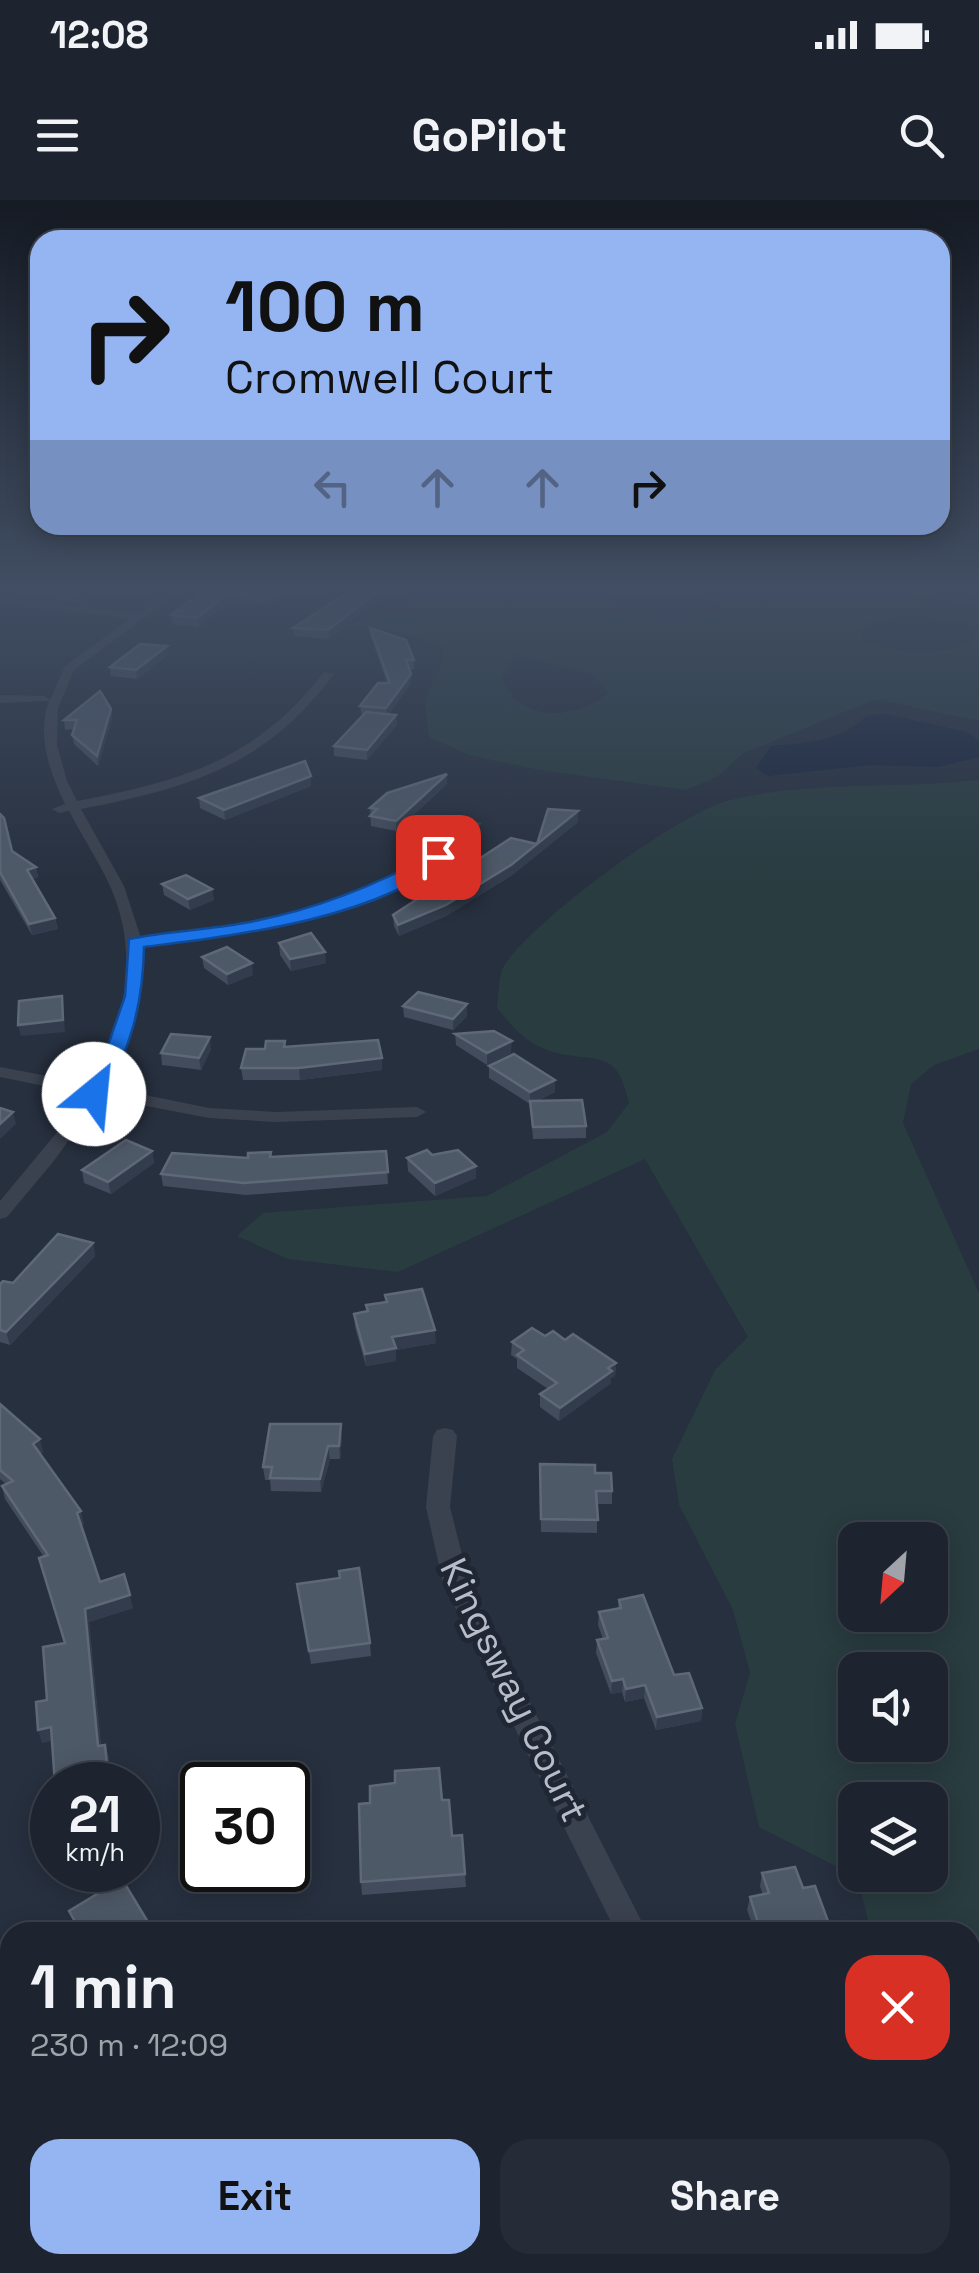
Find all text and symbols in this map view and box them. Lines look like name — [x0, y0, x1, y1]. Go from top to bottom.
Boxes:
text: 12:08 — [50, 11, 149, 59]
text: GoPilot — [412, 107, 567, 164]
icon: menu — [30, 108, 85, 163]
icon: search — [894, 108, 949, 163]
text: 100 m — [225, 262, 425, 351]
icon: right — [60, 270, 190, 400]
text: Cromwell Court — [225, 349, 554, 406]
icon: left — [305, 460, 360, 515]
icon: ahead — [410, 460, 465, 515]
icon: ahead — [515, 460, 570, 515]
icon: right — [620, 460, 675, 515]
pin — [396, 815, 481, 900]
icon: arrive — [411, 830, 466, 885]
position arrow — [42, 1042, 146, 1146]
north arrow — [838, 1522, 948, 1632]
map controls — [838, 1522, 948, 1892]
street label: Kingsway Court — [429, 1550, 599, 1830]
button: sound — [838, 1652, 948, 1762]
speed limit sign: 30 — [180, 1762, 310, 1892]
button: layers — [838, 1782, 948, 1892]
text: 21 — [69, 1783, 121, 1847]
text: km/h — [65, 1836, 125, 1868]
text: 1 min — [30, 1949, 177, 2026]
button: close — [845, 1955, 950, 2060]
text: 230 m · 12:09 — [30, 2025, 228, 2065]
button: Exit — [30, 2139, 480, 2254]
button: Share — [500, 2139, 950, 2254]

